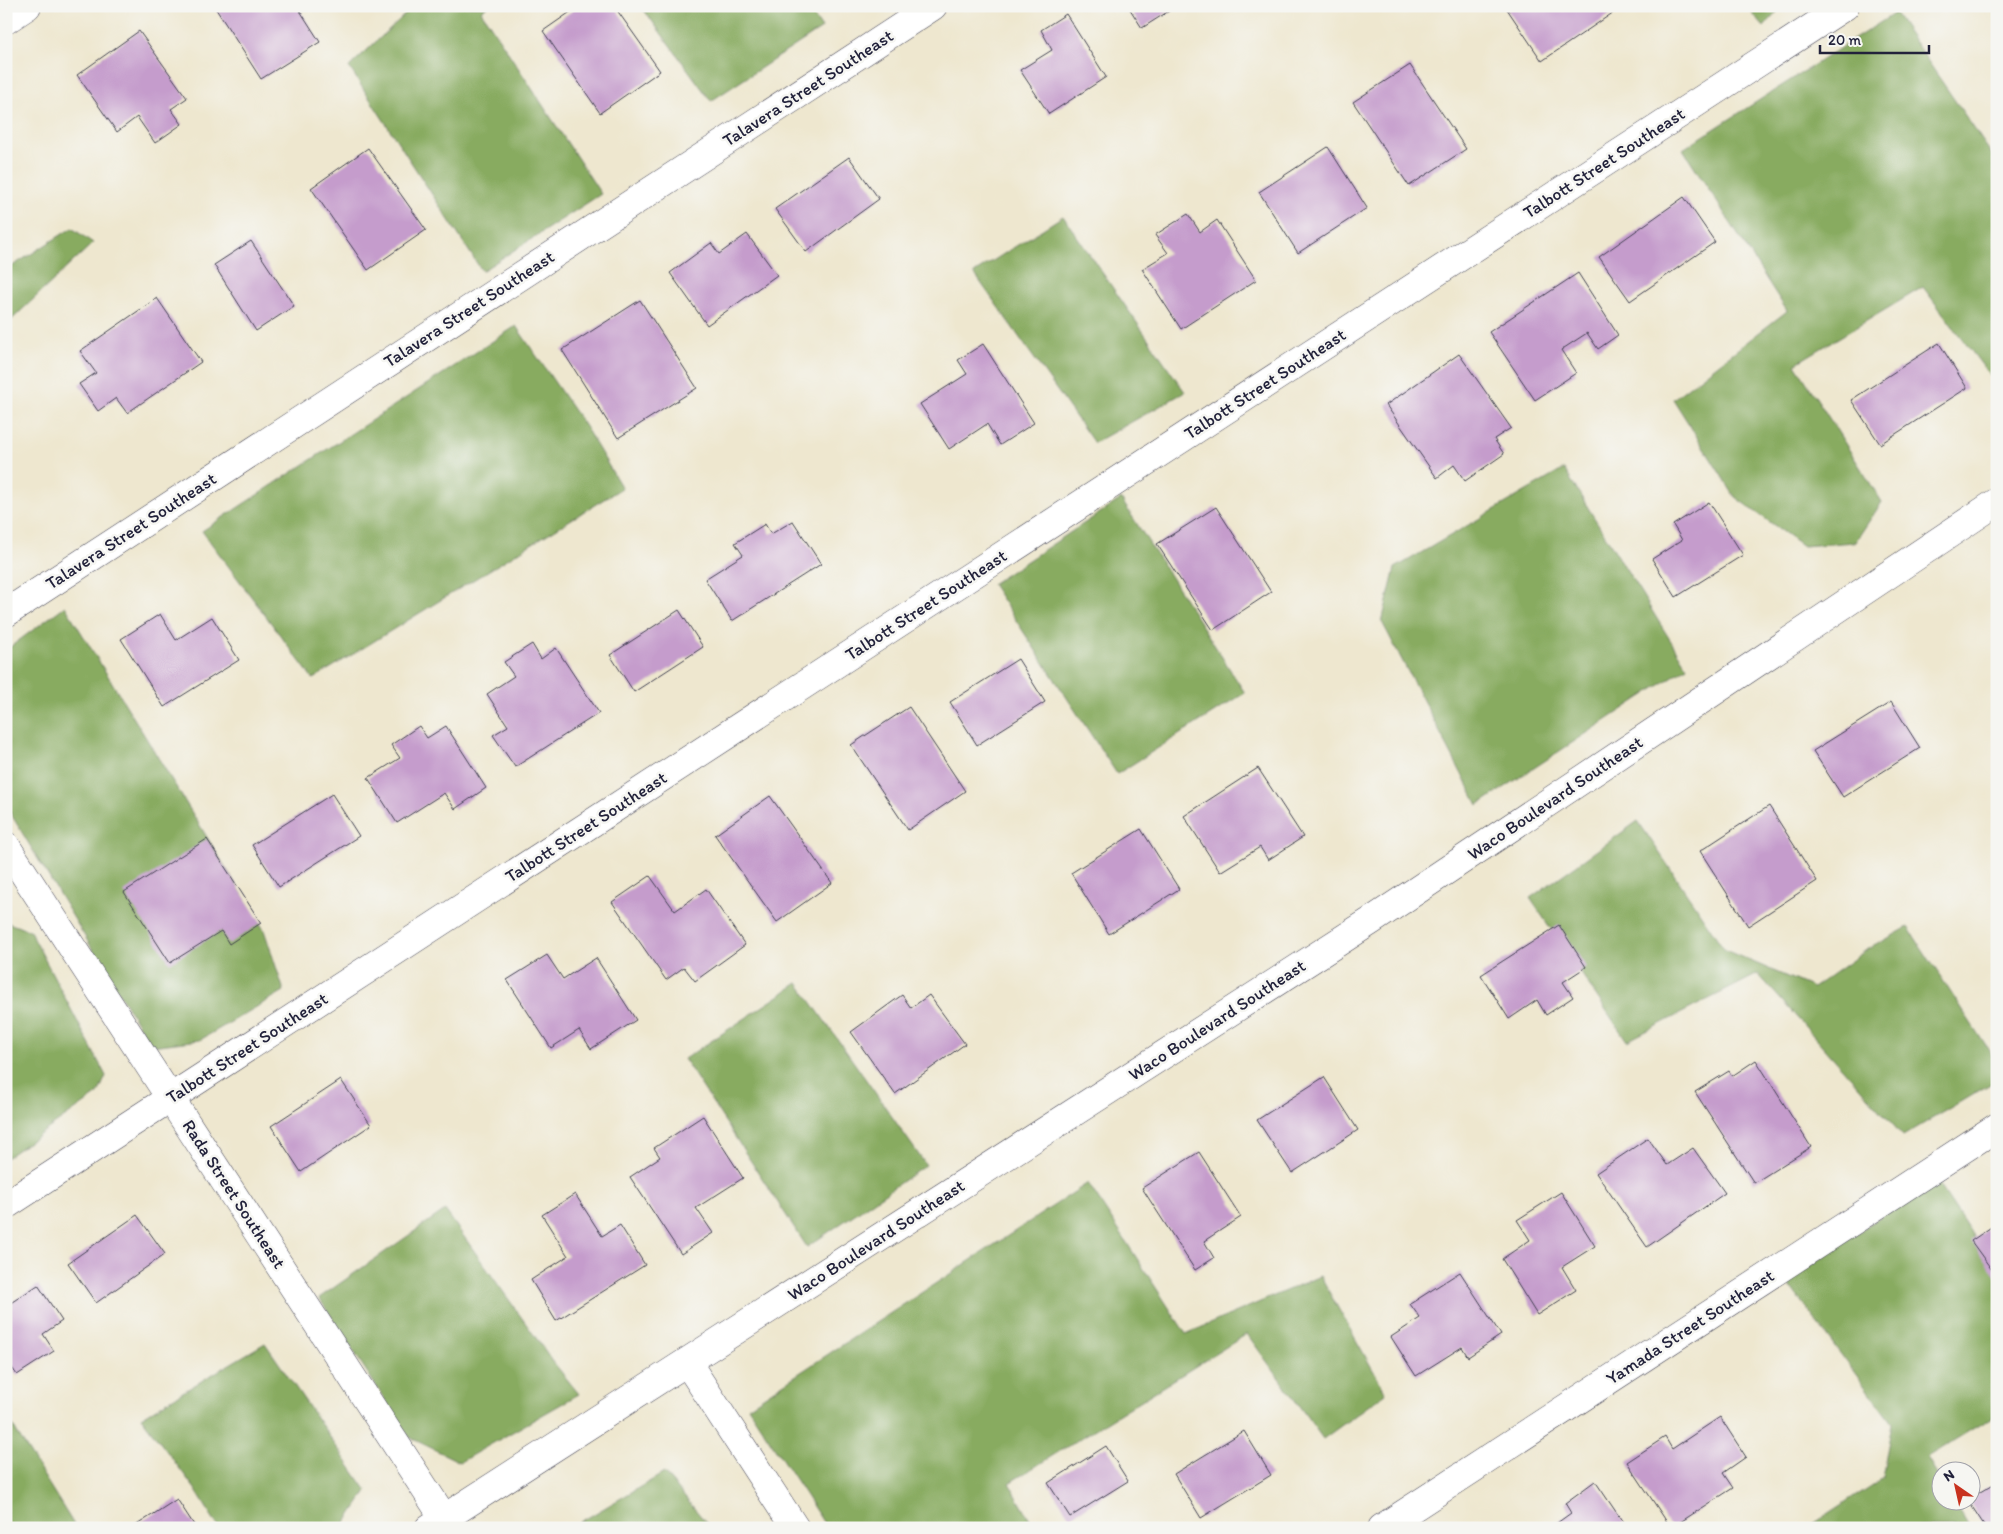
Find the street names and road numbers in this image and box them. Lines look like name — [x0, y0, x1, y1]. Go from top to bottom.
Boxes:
street label: Talavera Street Southeast — [719, 24, 898, 151]
street label: Talbott Street Southeast — [1519, 102, 1689, 223]
street label: Talavera Street Southeast — [380, 245, 559, 372]
street label: Talbott Street Southeast — [1180, 323, 1350, 444]
street label: Talavera Street Southeast — [42, 467, 221, 594]
street label: Talbott Street Southeast — [841, 544, 1011, 665]
street label: Waco Boulevard Southeast — [1463, 731, 1647, 865]
street label: Talbott Street Southeast — [501, 766, 671, 887]
street label: Waco Boulevard Southeast — [1124, 954, 1310, 1086]
street label: Talbott Street Southeast — [162, 987, 332, 1108]
street label: Rada Street Southeast — [178, 1115, 290, 1273]
street label: Waco Boulevard Southeast — [783, 1174, 969, 1306]
street label: Yamada Street Southeast — [1602, 1264, 1778, 1390]

